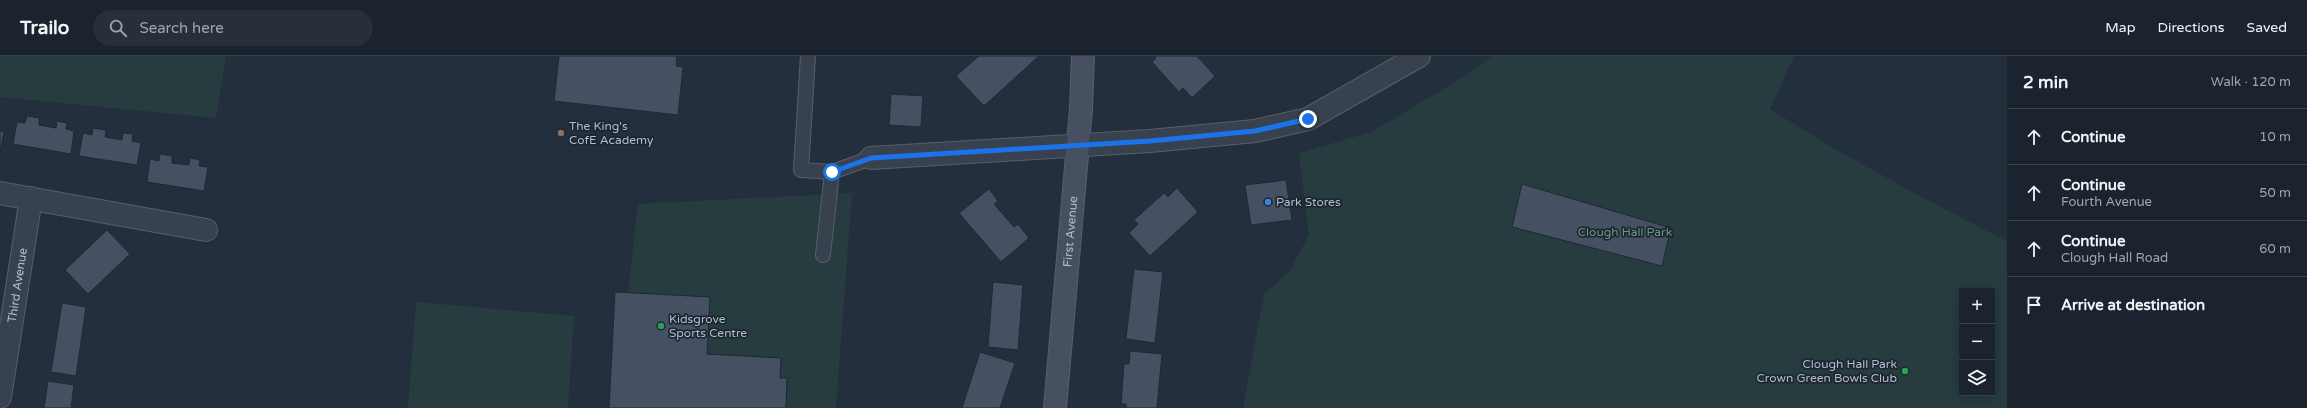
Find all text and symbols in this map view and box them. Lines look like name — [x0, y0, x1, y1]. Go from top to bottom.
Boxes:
search box — [93, 10, 373, 46]
text: Trailo — [20, 17, 69, 39]
icon: search — [107, 17, 129, 39]
text: Search here — [139, 19, 224, 37]
text: Map — [2105, 19, 2136, 36]
text: Directions — [2158, 19, 2225, 36]
text: Saved — [2247, 19, 2287, 36]
text: 2 min — [2023, 72, 2068, 93]
text: Walk · 120 m — [2211, 74, 2291, 90]
route end — [1299, 110, 1317, 128]
place label: The King's CofE Academy — [569, 119, 654, 147]
icon: ahead — [2023, 126, 2045, 148]
marker: The King's CofE Academy — [556, 128, 566, 138]
text: Continue — [2061, 128, 2125, 146]
text: 10 m — [2259, 129, 2291, 145]
route start — [823, 163, 841, 181]
text: Continue — [2061, 176, 2125, 194]
icon: ahead — [2023, 182, 2045, 204]
text: 50 m — [2259, 185, 2291, 201]
text: Fourth Avenue — [2061, 194, 2152, 210]
street label: First Avenue — [1060, 195, 1080, 268]
place label: Park Stores — [1276, 195, 1341, 209]
marker: Park Stores — [1263, 197, 1273, 207]
park label: Clough Hall Park — [1578, 225, 1673, 239]
text: Continue — [2061, 232, 2125, 250]
icon: ahead — [2023, 238, 2045, 260]
text: 60 m — [2259, 241, 2291, 257]
street label: Third Avenue — [5, 247, 30, 324]
text: Clough Hall Road — [2061, 250, 2168, 266]
map controls — [1959, 288, 1995, 396]
button: + — [1959, 288, 1995, 324]
icon: arrive — [2023, 294, 2045, 316]
text: Arrive at destination — [2061, 296, 2205, 314]
place label: Kidsgrove Sports Centre — [669, 312, 747, 340]
marker: Kidsgrove Sports Centre — [656, 321, 666, 331]
button: − — [1959, 324, 1995, 360]
place label: Clough Hall Park Crown Green Bowls Club — [1757, 357, 1897, 385]
button: layers — [1959, 360, 1995, 396]
marker: Clough Hall Park Crown Green Bowls Club — [1900, 366, 1910, 376]

